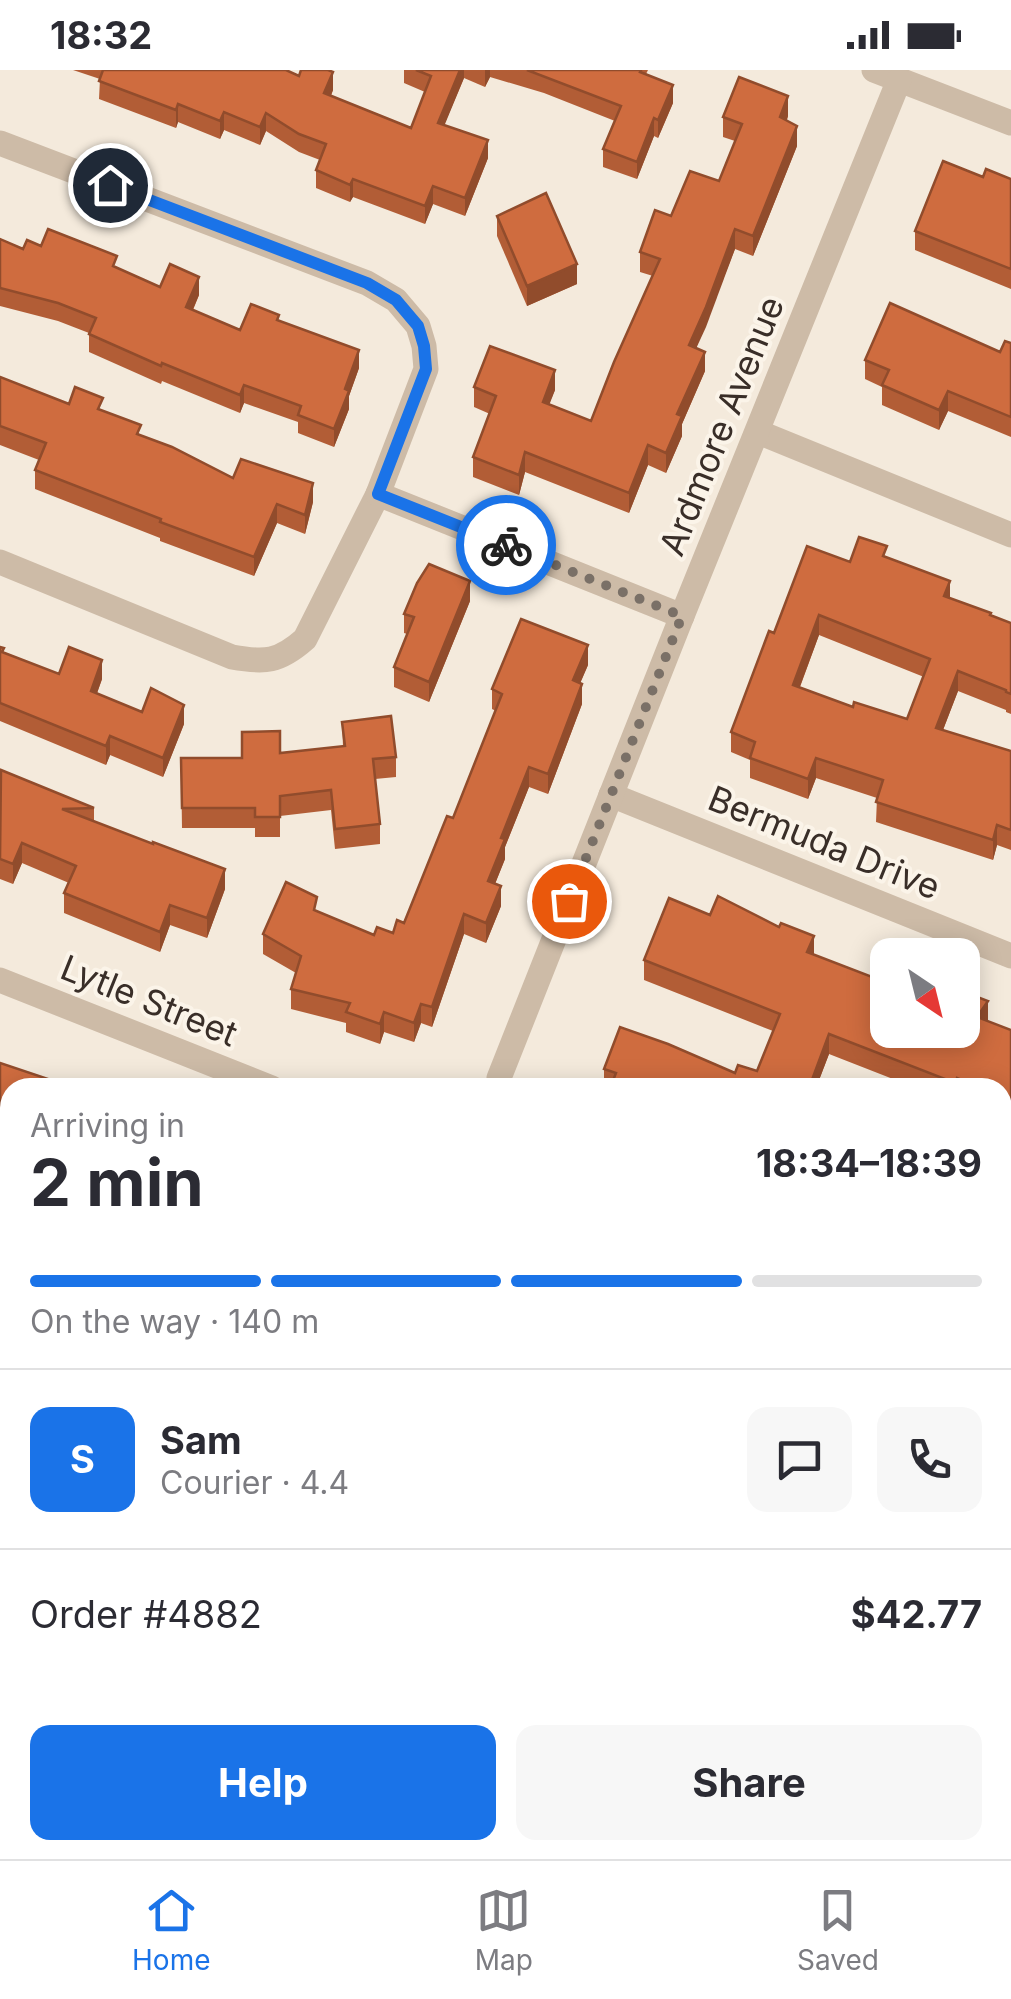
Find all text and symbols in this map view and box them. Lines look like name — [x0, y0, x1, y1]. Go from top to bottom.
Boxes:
text: 18:32 — [50, 12, 152, 58]
pin — [68, 143, 153, 228]
icon: home — [83, 158, 138, 213]
street label: Ardmore Avenue — [650, 290, 792, 561]
courier — [456, 495, 556, 595]
icon: bike — [479, 518, 534, 573]
street label: Bermuda Drive — [702, 776, 946, 908]
pin — [527, 859, 612, 944]
icon: bag — [542, 874, 597, 929]
north arrow — [870, 938, 980, 1048]
map controls — [870, 938, 980, 1048]
street label: Lytle Street — [55, 946, 244, 1054]
text: Arriving in — [30, 1106, 185, 1145]
text: 18:34–18:39 — [756, 1140, 982, 1186]
text: 2 min — [30, 1143, 204, 1222]
text: On the way · 140 m — [30, 1302, 319, 1341]
button: chat — [747, 1407, 852, 1512]
button: phone — [877, 1407, 982, 1512]
text: Sam — [160, 1417, 242, 1463]
text: S — [70, 1436, 95, 1482]
text: Courier · 4.4 — [160, 1463, 349, 1502]
text: Order #4882 — [30, 1591, 262, 1637]
text: $42.77 — [851, 1591, 982, 1637]
button: Help — [30, 1725, 496, 1840]
button: Share — [516, 1725, 982, 1840]
tab: Home — [132, 1883, 211, 1977]
tab: Map — [475, 1883, 533, 1977]
tab: Saved — [797, 1883, 879, 1977]

